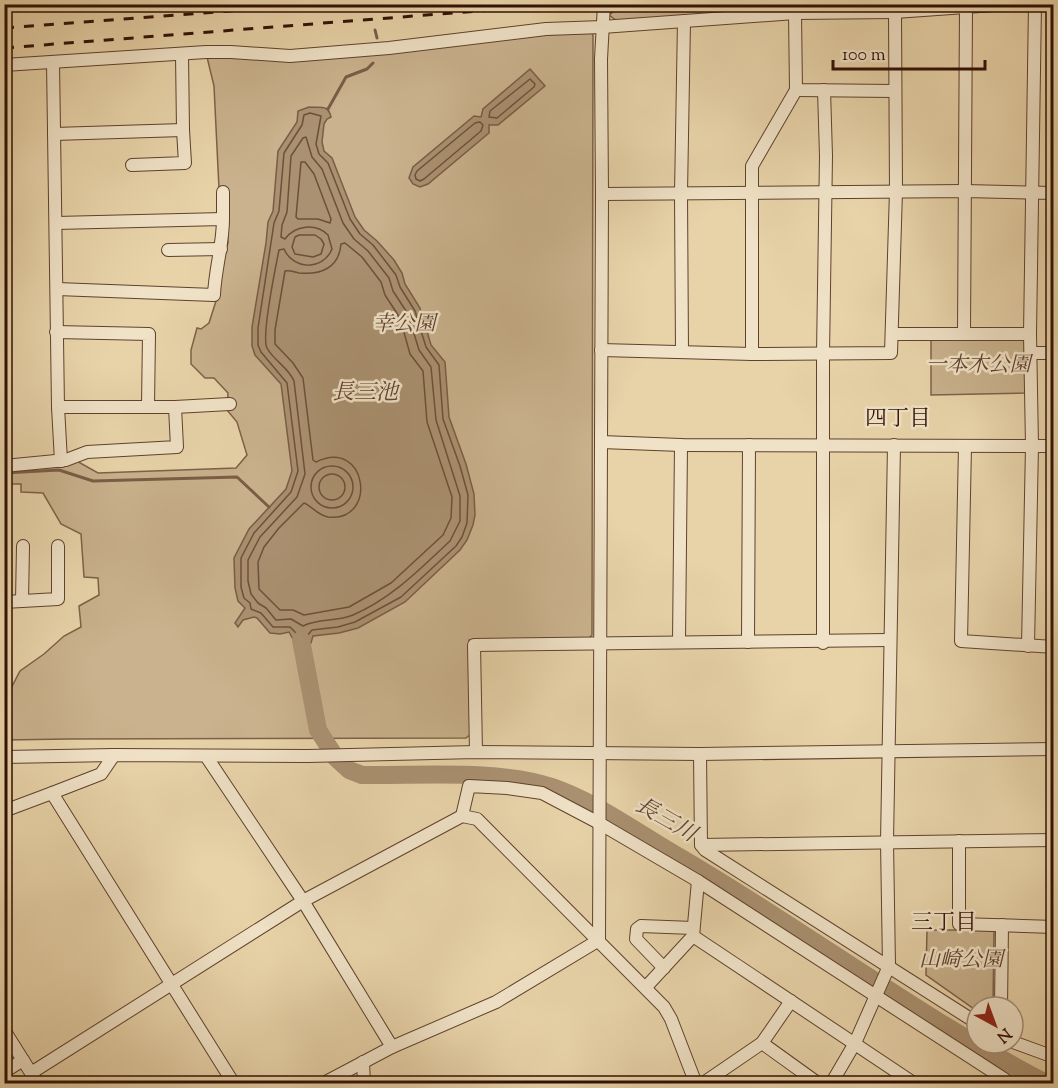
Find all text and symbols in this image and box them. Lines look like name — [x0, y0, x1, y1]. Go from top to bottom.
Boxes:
scale bar — [833, 33, 984, 71]
text: 100 m — [842, 43, 886, 69]
park label: 幸公園 — [373, 310, 438, 340]
park label: 一本木公園 — [926, 351, 1033, 381]
water label: 長三池 — [332, 378, 401, 410]
district label: 四丁目 — [865, 404, 931, 436]
water label: 長三川 — [628, 791, 703, 852]
district label: 三丁目 — [911, 908, 977, 940]
park label: 山崎公園 — [919, 946, 1006, 976]
north arrow — [965, 995, 1025, 1055]
text: N — [991, 1022, 1016, 1047]

